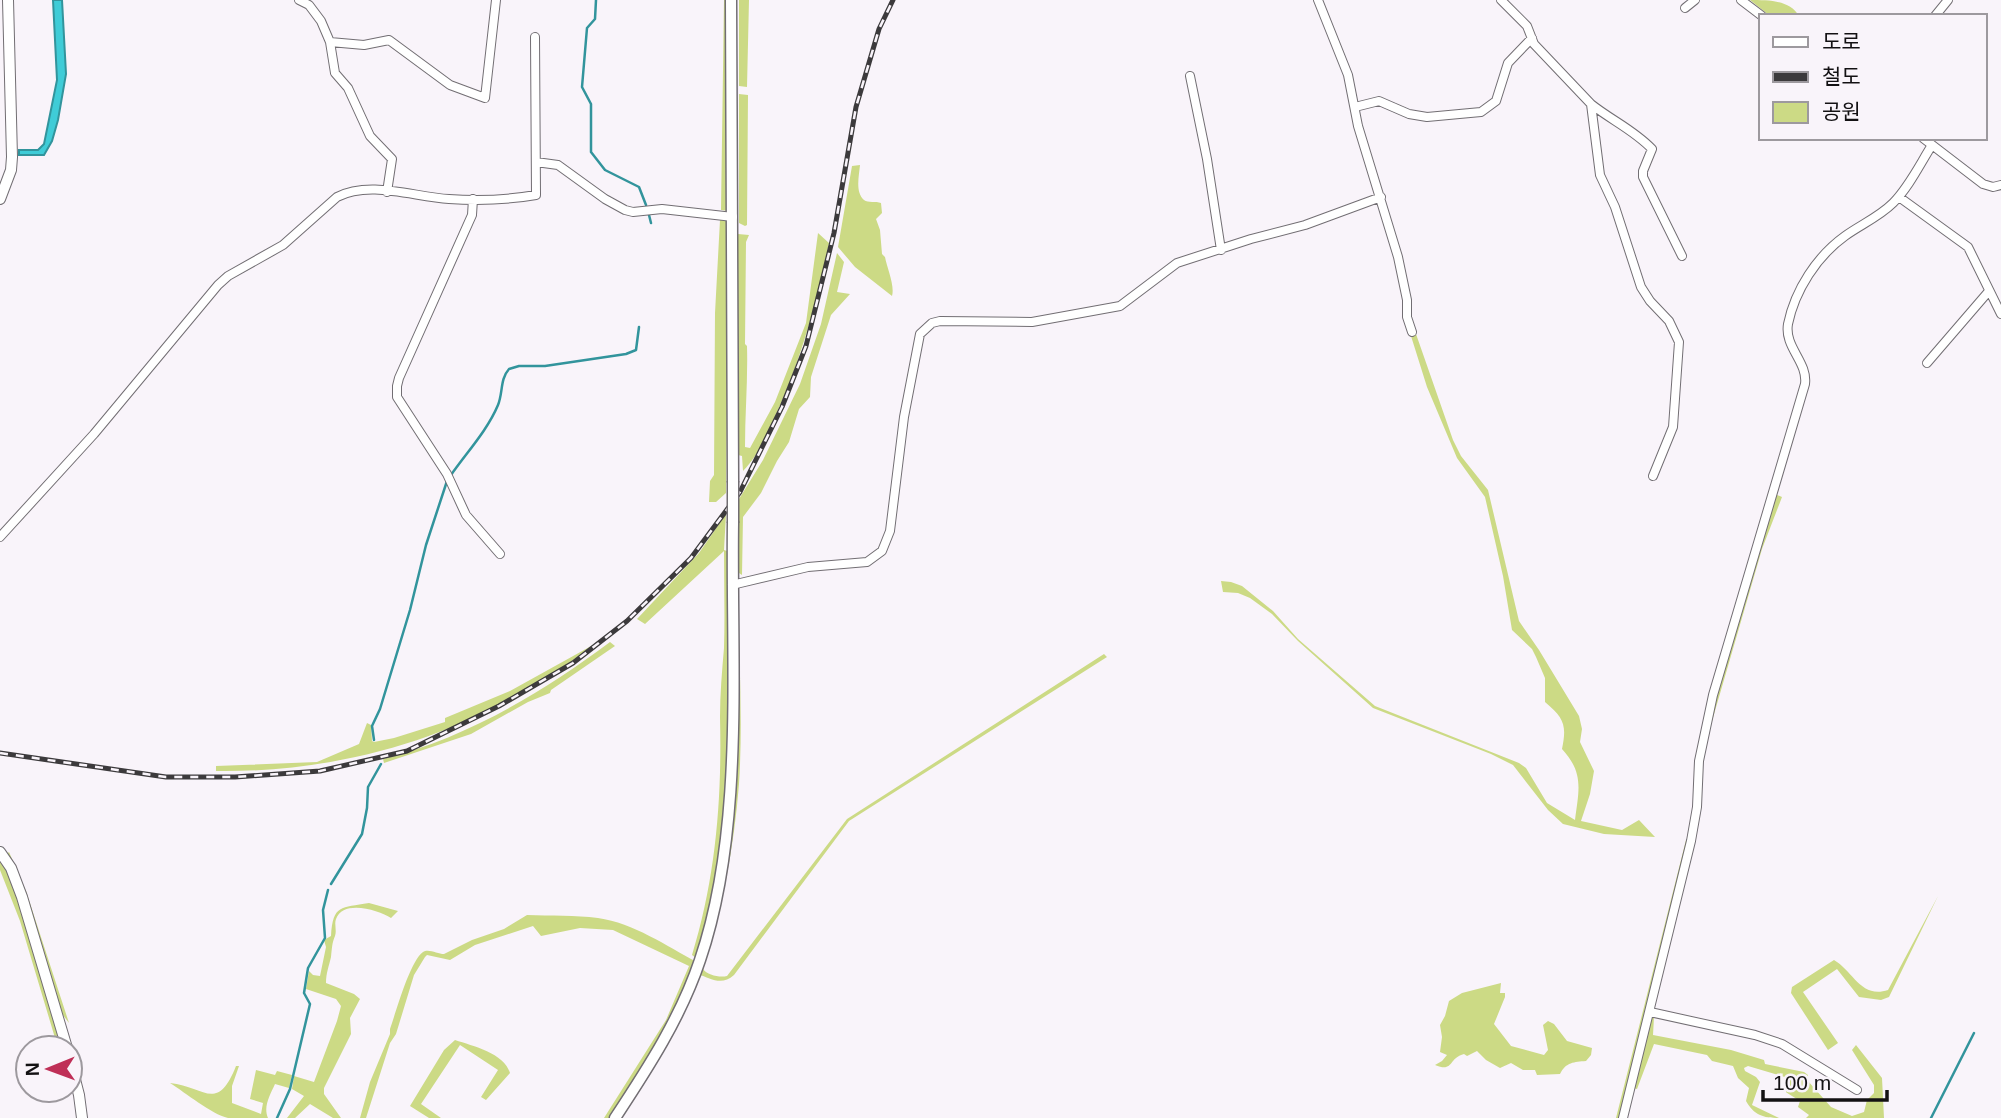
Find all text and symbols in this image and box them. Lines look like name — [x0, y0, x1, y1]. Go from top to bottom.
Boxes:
legend — [1759, 14, 1987, 140]
text: 도로 — [1822, 30, 1861, 53]
text: 철도 — [1822, 65, 1861, 88]
text: 공원 — [1822, 100, 1861, 123]
north arrow — [14, 1034, 84, 1104]
scale bar — [1763, 1058, 1887, 1102]
text: N — [22, 1062, 43, 1076]
text: 100 m — [1773, 1071, 1831, 1094]

